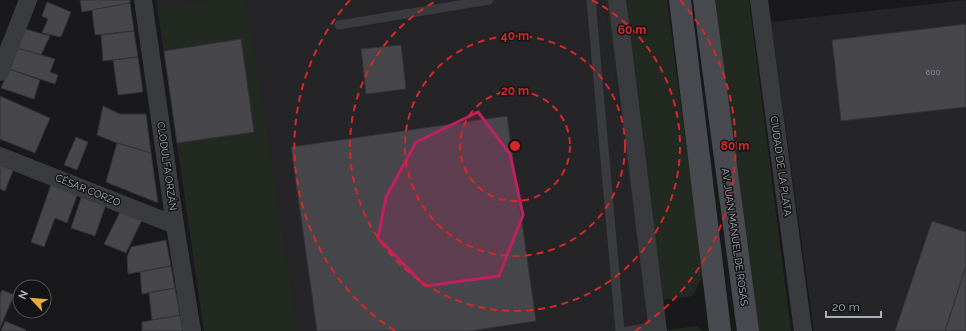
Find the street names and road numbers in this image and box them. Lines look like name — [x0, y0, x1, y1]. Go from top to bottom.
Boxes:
street label: CIUDAD DE LA PLATA — [769, 115, 794, 217]
street label: CLODULFA ORZÁN — [155, 121, 179, 211]
street label: AV. JUAN MANUEL DE ROSAS — [720, 167, 750, 307]
street label: CÉSAR CORZO — [54, 172, 123, 208]

